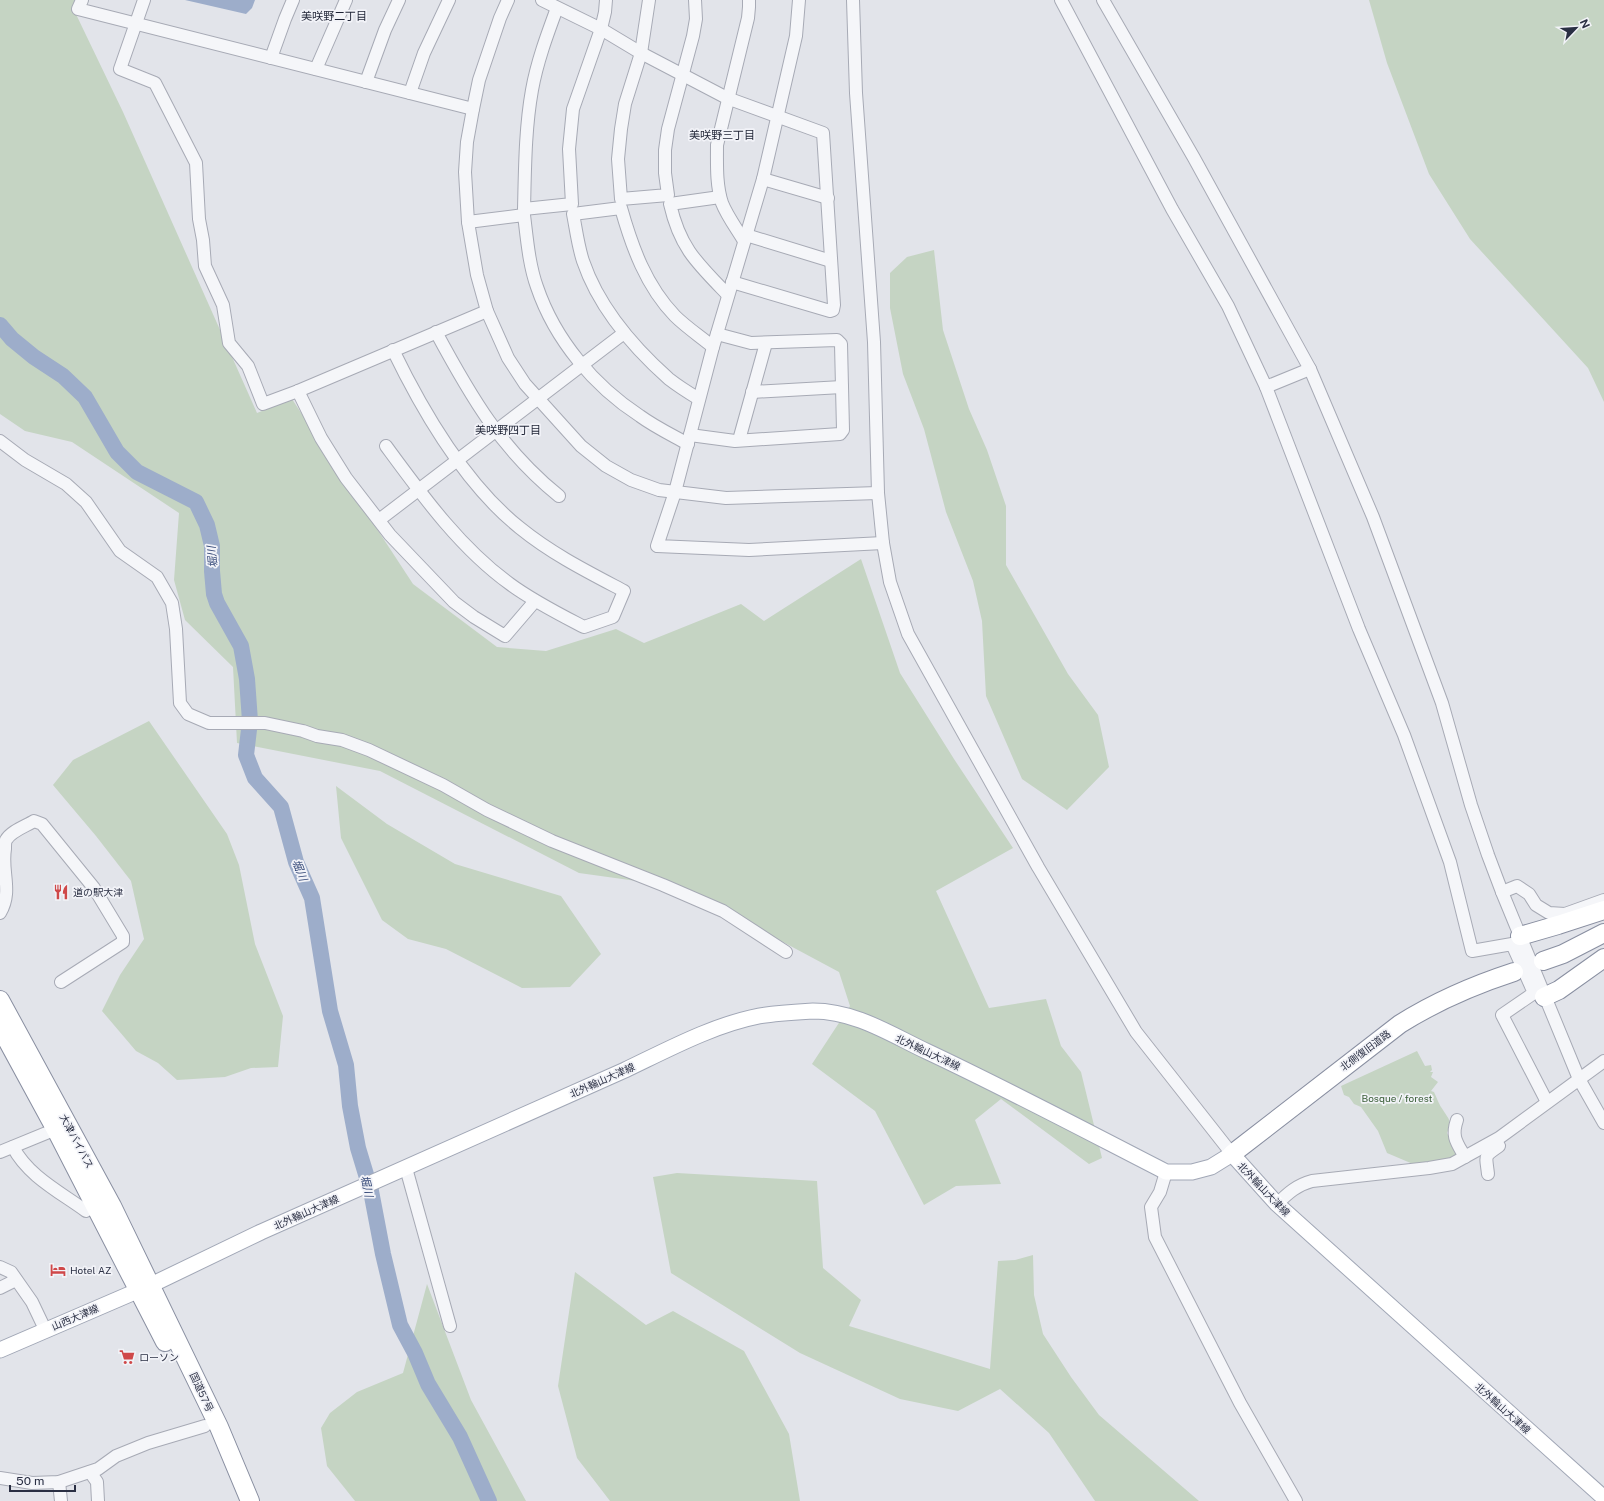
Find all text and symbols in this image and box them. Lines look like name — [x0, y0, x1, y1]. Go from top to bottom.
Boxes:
north arrow — [1556, 8, 1596, 48]
district label: 美咲野二丁目 — [301, 10, 367, 22]
text: N — [1578, 17, 1592, 30]
district label: 美咲野三丁目 — [689, 129, 755, 141]
district label: 美咲野四丁目 — [475, 424, 541, 436]
water label: 堀川 — [205, 545, 219, 568]
water label: 堀川 — [290, 858, 310, 883]
restaurant icon: 道の駅大津 — [52, 883, 70, 901]
place label: 道の駅大津 — [73, 886, 123, 898]
street label: 北側復旧道路 — [1337, 1027, 1393, 1073]
street label: 北外輪山大津線 — [894, 1032, 962, 1072]
street label: 北外輪山大津線 — [568, 1060, 636, 1100]
park label: Bosque / forest — [1362, 1092, 1433, 1104]
street label: 大津バイパス — [58, 1112, 96, 1170]
street label: 北外輪山大津線 — [1235, 1160, 1293, 1218]
water label: 堀川 — [359, 1174, 376, 1199]
street label: 北外輪山大津線 — [272, 1192, 340, 1232]
hotel icon: Hotel AZ — [49, 1261, 67, 1279]
place label: Hotel AZ — [70, 1264, 111, 1276]
street label: 山西大津線 — [50, 1302, 100, 1332]
supermarket icon: ローソン — [118, 1348, 136, 1366]
place label: ローソン — [139, 1351, 179, 1363]
street label: 国道57号 — [188, 1370, 216, 1414]
street label: 北外輪山大津線 — [1473, 1380, 1533, 1436]
scale bar — [10, 1467, 75, 1493]
text: 50 m — [16, 1474, 44, 1488]

